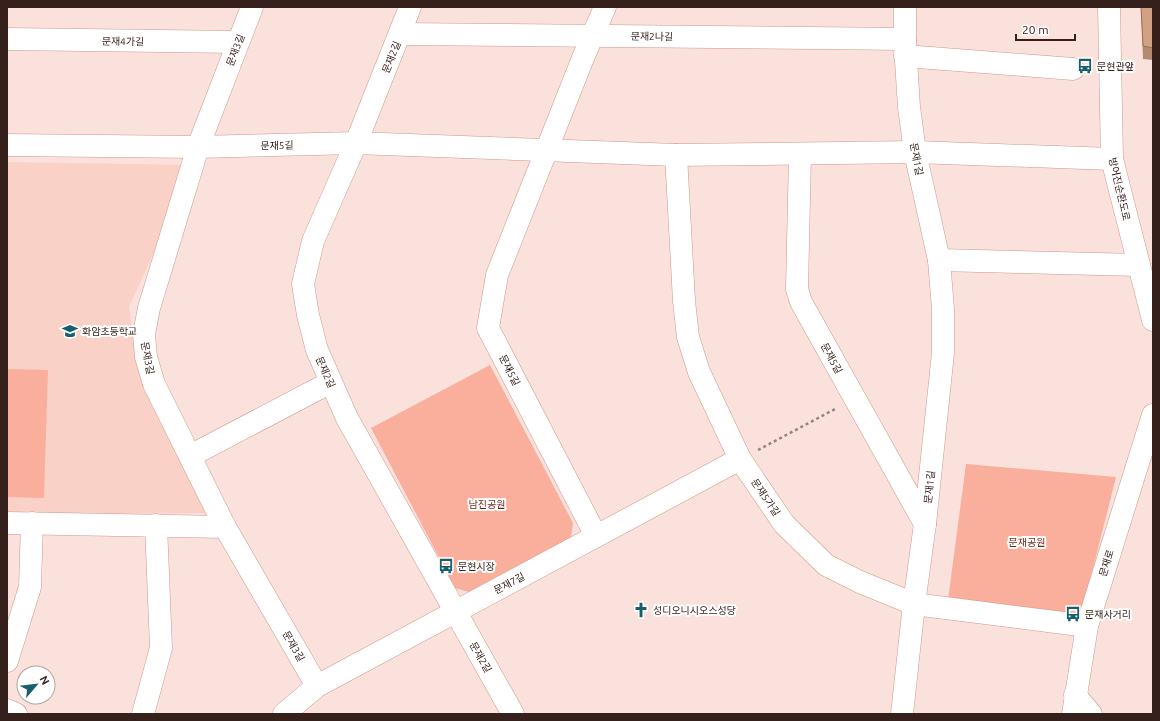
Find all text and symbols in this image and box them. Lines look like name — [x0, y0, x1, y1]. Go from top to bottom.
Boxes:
scale bar — [1016, 16, 1075, 42]
text: 20 m — [1022, 23, 1049, 36]
street label: 문재2나길 — [631, 31, 673, 42]
street label: 문재3길 — [224, 33, 247, 68]
street label: 문재4가길 — [102, 36, 144, 47]
street label: 문재2길 — [380, 40, 403, 75]
bus stop icon: 문현관앞 — [1076, 57, 1094, 75]
place label: 문현관앞 — [1097, 61, 1134, 72]
street label: 문재5길 — [260, 140, 294, 151]
street label: 문재1길 — [908, 142, 925, 176]
street label: 방어진순환도로 — [1107, 156, 1132, 222]
school or university icon: 화암초등학교 — [61, 322, 79, 340]
place label: 화암초등학교 — [82, 326, 137, 337]
street label: 문재3길 — [139, 341, 156, 375]
street label: 문재5길 — [819, 341, 844, 375]
street label: 문재5길 — [497, 353, 522, 388]
street label: 문재2길 — [314, 355, 337, 390]
street label: 문재1길 — [922, 470, 937, 504]
street label: 문재5가길 — [749, 477, 782, 518]
park label: 남진공원 — [469, 499, 505, 510]
park label: 문재공원 — [1009, 537, 1045, 548]
street label: 문재로 — [1097, 548, 1116, 578]
bus stop icon: 문현시장 — [437, 557, 455, 575]
place label: 문현시장 — [458, 561, 495, 572]
street label: 문재7길 — [492, 571, 526, 596]
church icon: 성디오니시오스성당 — [632, 601, 650, 619]
place label: 성디오니시오스성당 — [653, 605, 736, 616]
bus stop icon: 문재사거리 — [1064, 605, 1082, 623]
place label: 문재사거리 — [1085, 609, 1131, 620]
street label: 문재3길 — [280, 629, 307, 663]
street label: 문재2길 — [467, 640, 494, 674]
north arrow — [16, 665, 56, 705]
text: N — [38, 674, 52, 687]

